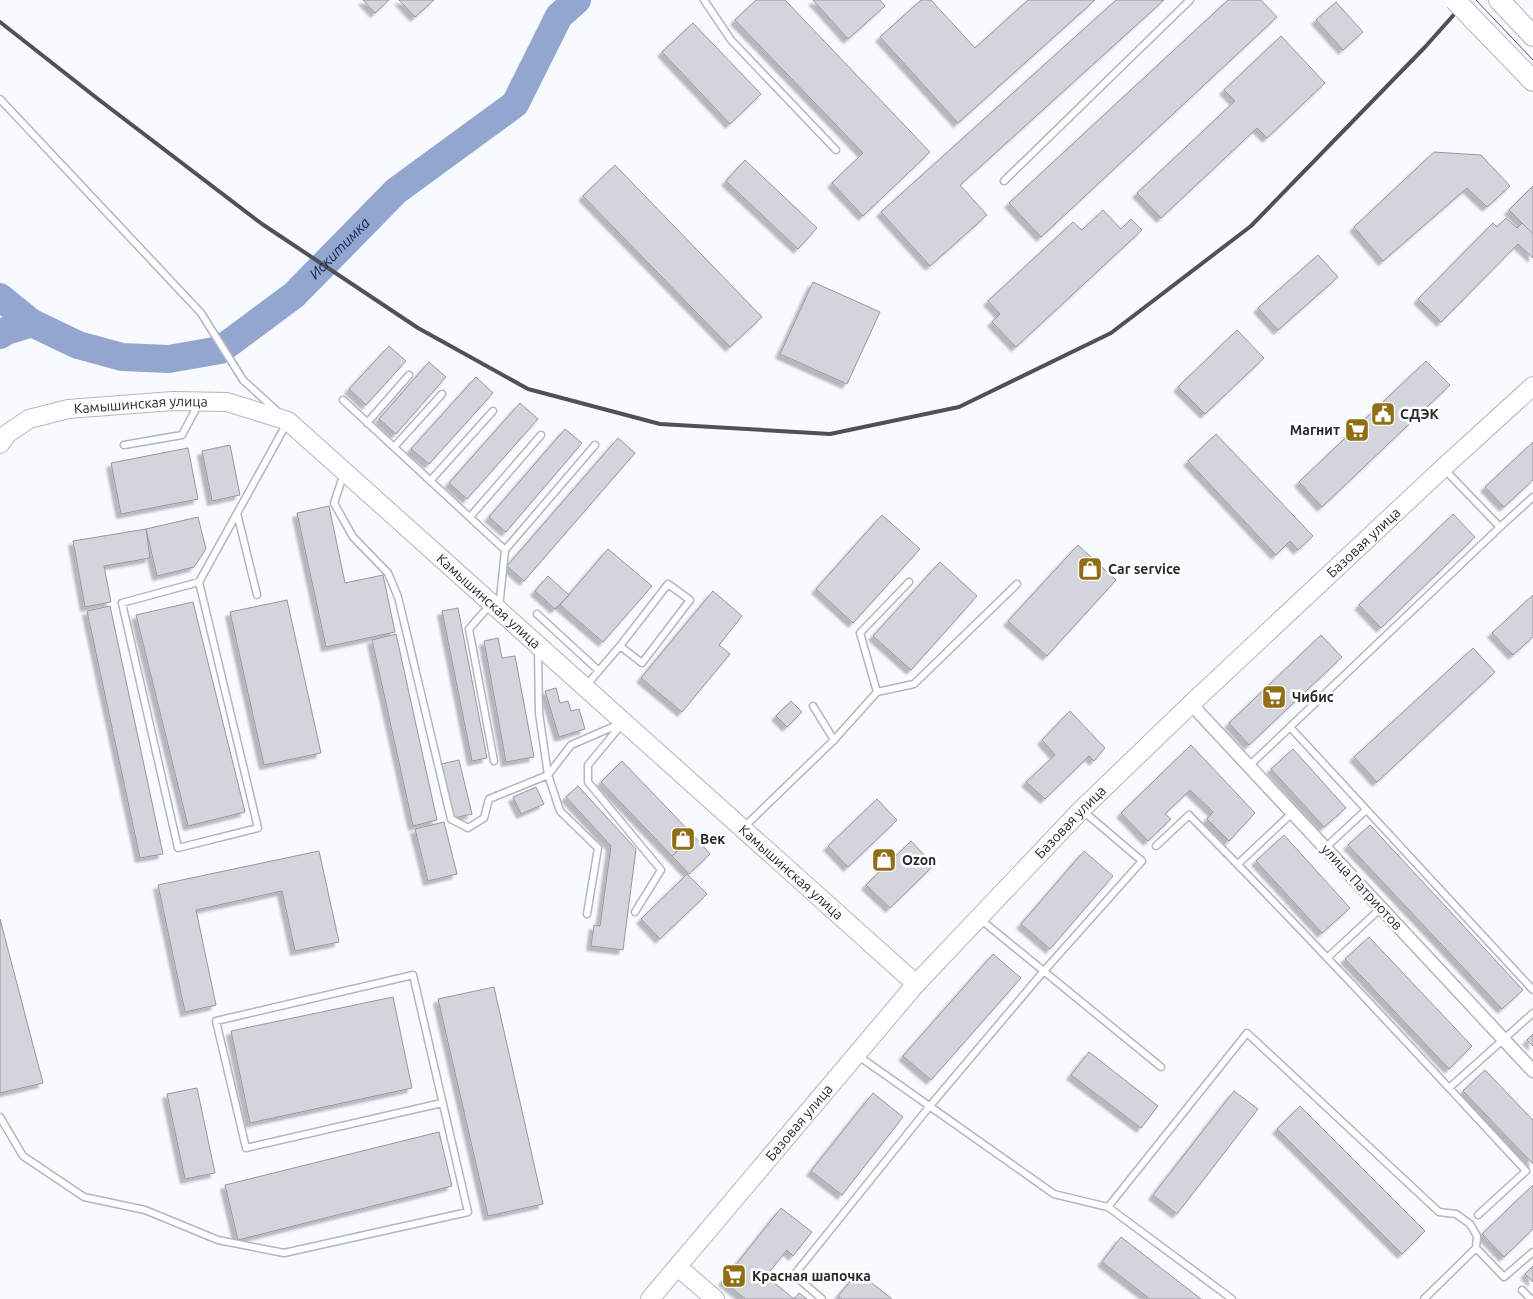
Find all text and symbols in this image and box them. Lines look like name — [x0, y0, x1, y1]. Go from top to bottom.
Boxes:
water label: Искитимка — [305, 214, 373, 282]
street label: Камышинская улица — [73, 393, 208, 417]
public building icon: СДЭК — [1370, 401, 1396, 427]
place label: СДЭК — [1400, 406, 1440, 422]
supermarket icon: Магнит — [1344, 417, 1370, 443]
place label: Магнит — [1290, 422, 1340, 438]
street label: Базовая улица — [1323, 504, 1403, 581]
street label: Камышинская улица — [434, 550, 544, 652]
shop icon: Car service — [1077, 556, 1103, 582]
place label: Car service — [1108, 561, 1181, 577]
supermarket icon: Чибис — [1261, 684, 1287, 710]
place label: Чибис — [1292, 689, 1334, 705]
street label: Базовая улица — [1032, 783, 1109, 862]
street label: Камышинская улица — [736, 821, 846, 923]
shop icon: Век — [670, 826, 696, 852]
place label: Век — [700, 831, 725, 847]
street label: улица Патриотов — [1318, 841, 1406, 933]
shop icon: Ozon — [871, 847, 897, 873]
place label: Ozon — [902, 852, 936, 868]
street label: Базовая улица — [762, 1081, 836, 1164]
supermarket icon: Красная шапочка — [721, 1263, 747, 1289]
place label: Красная шапочка — [752, 1268, 871, 1284]

